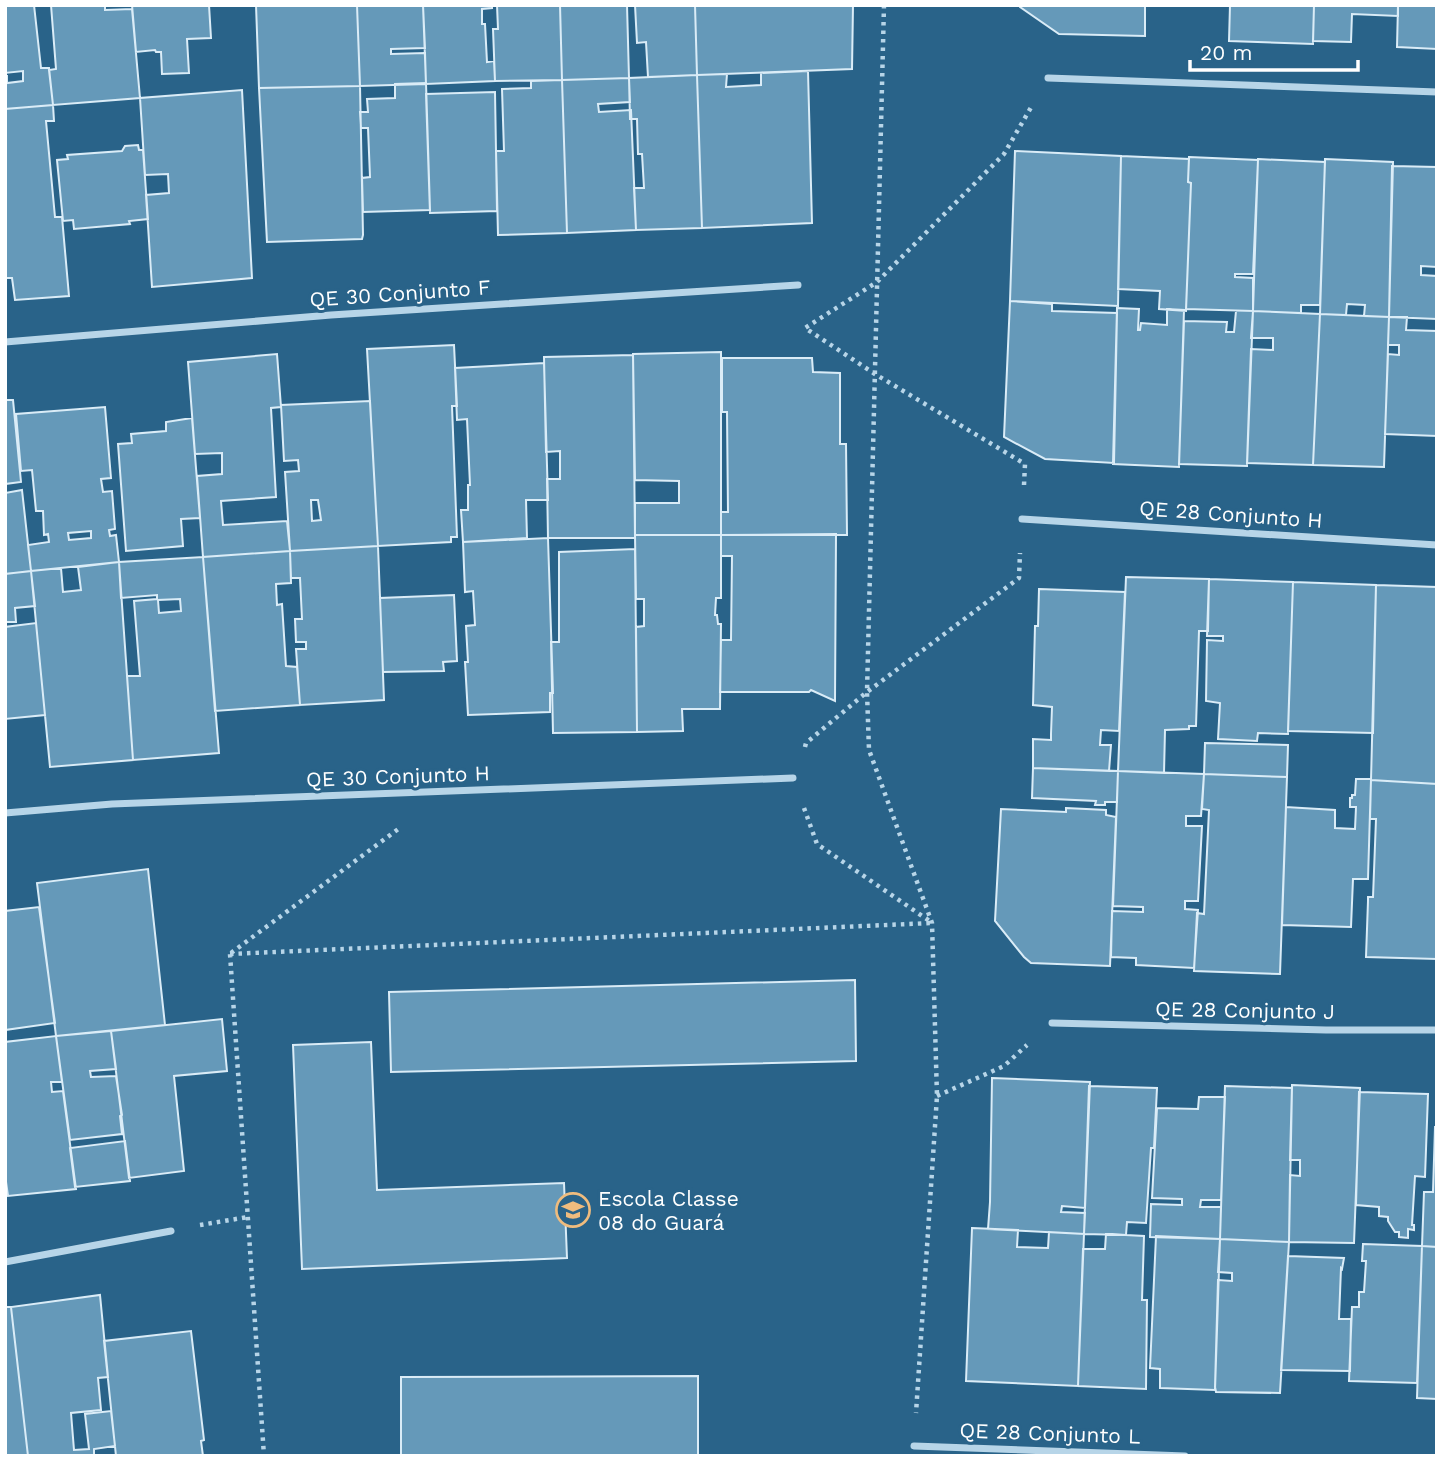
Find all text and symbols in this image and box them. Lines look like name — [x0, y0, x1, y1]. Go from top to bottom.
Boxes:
scale bar — [1190, 28, 1358, 72]
text: 20 m — [1200, 40, 1252, 65]
street label: QE 30 Conjunto F — [309, 274, 491, 312]
street label: QE 28 Conjunto H — [1138, 495, 1324, 533]
street label: QE 30 Conjunto H — [306, 760, 490, 792]
street label: QE 28 Conjunto J — [1155, 996, 1335, 1024]
place label: Escola Classe 08 do Guará — [598, 1186, 739, 1235]
school or university icon: Escola Classe 08 do Guará — [554, 1191, 592, 1229]
street label: QE 28 Conjunto L — [959, 1417, 1141, 1449]

